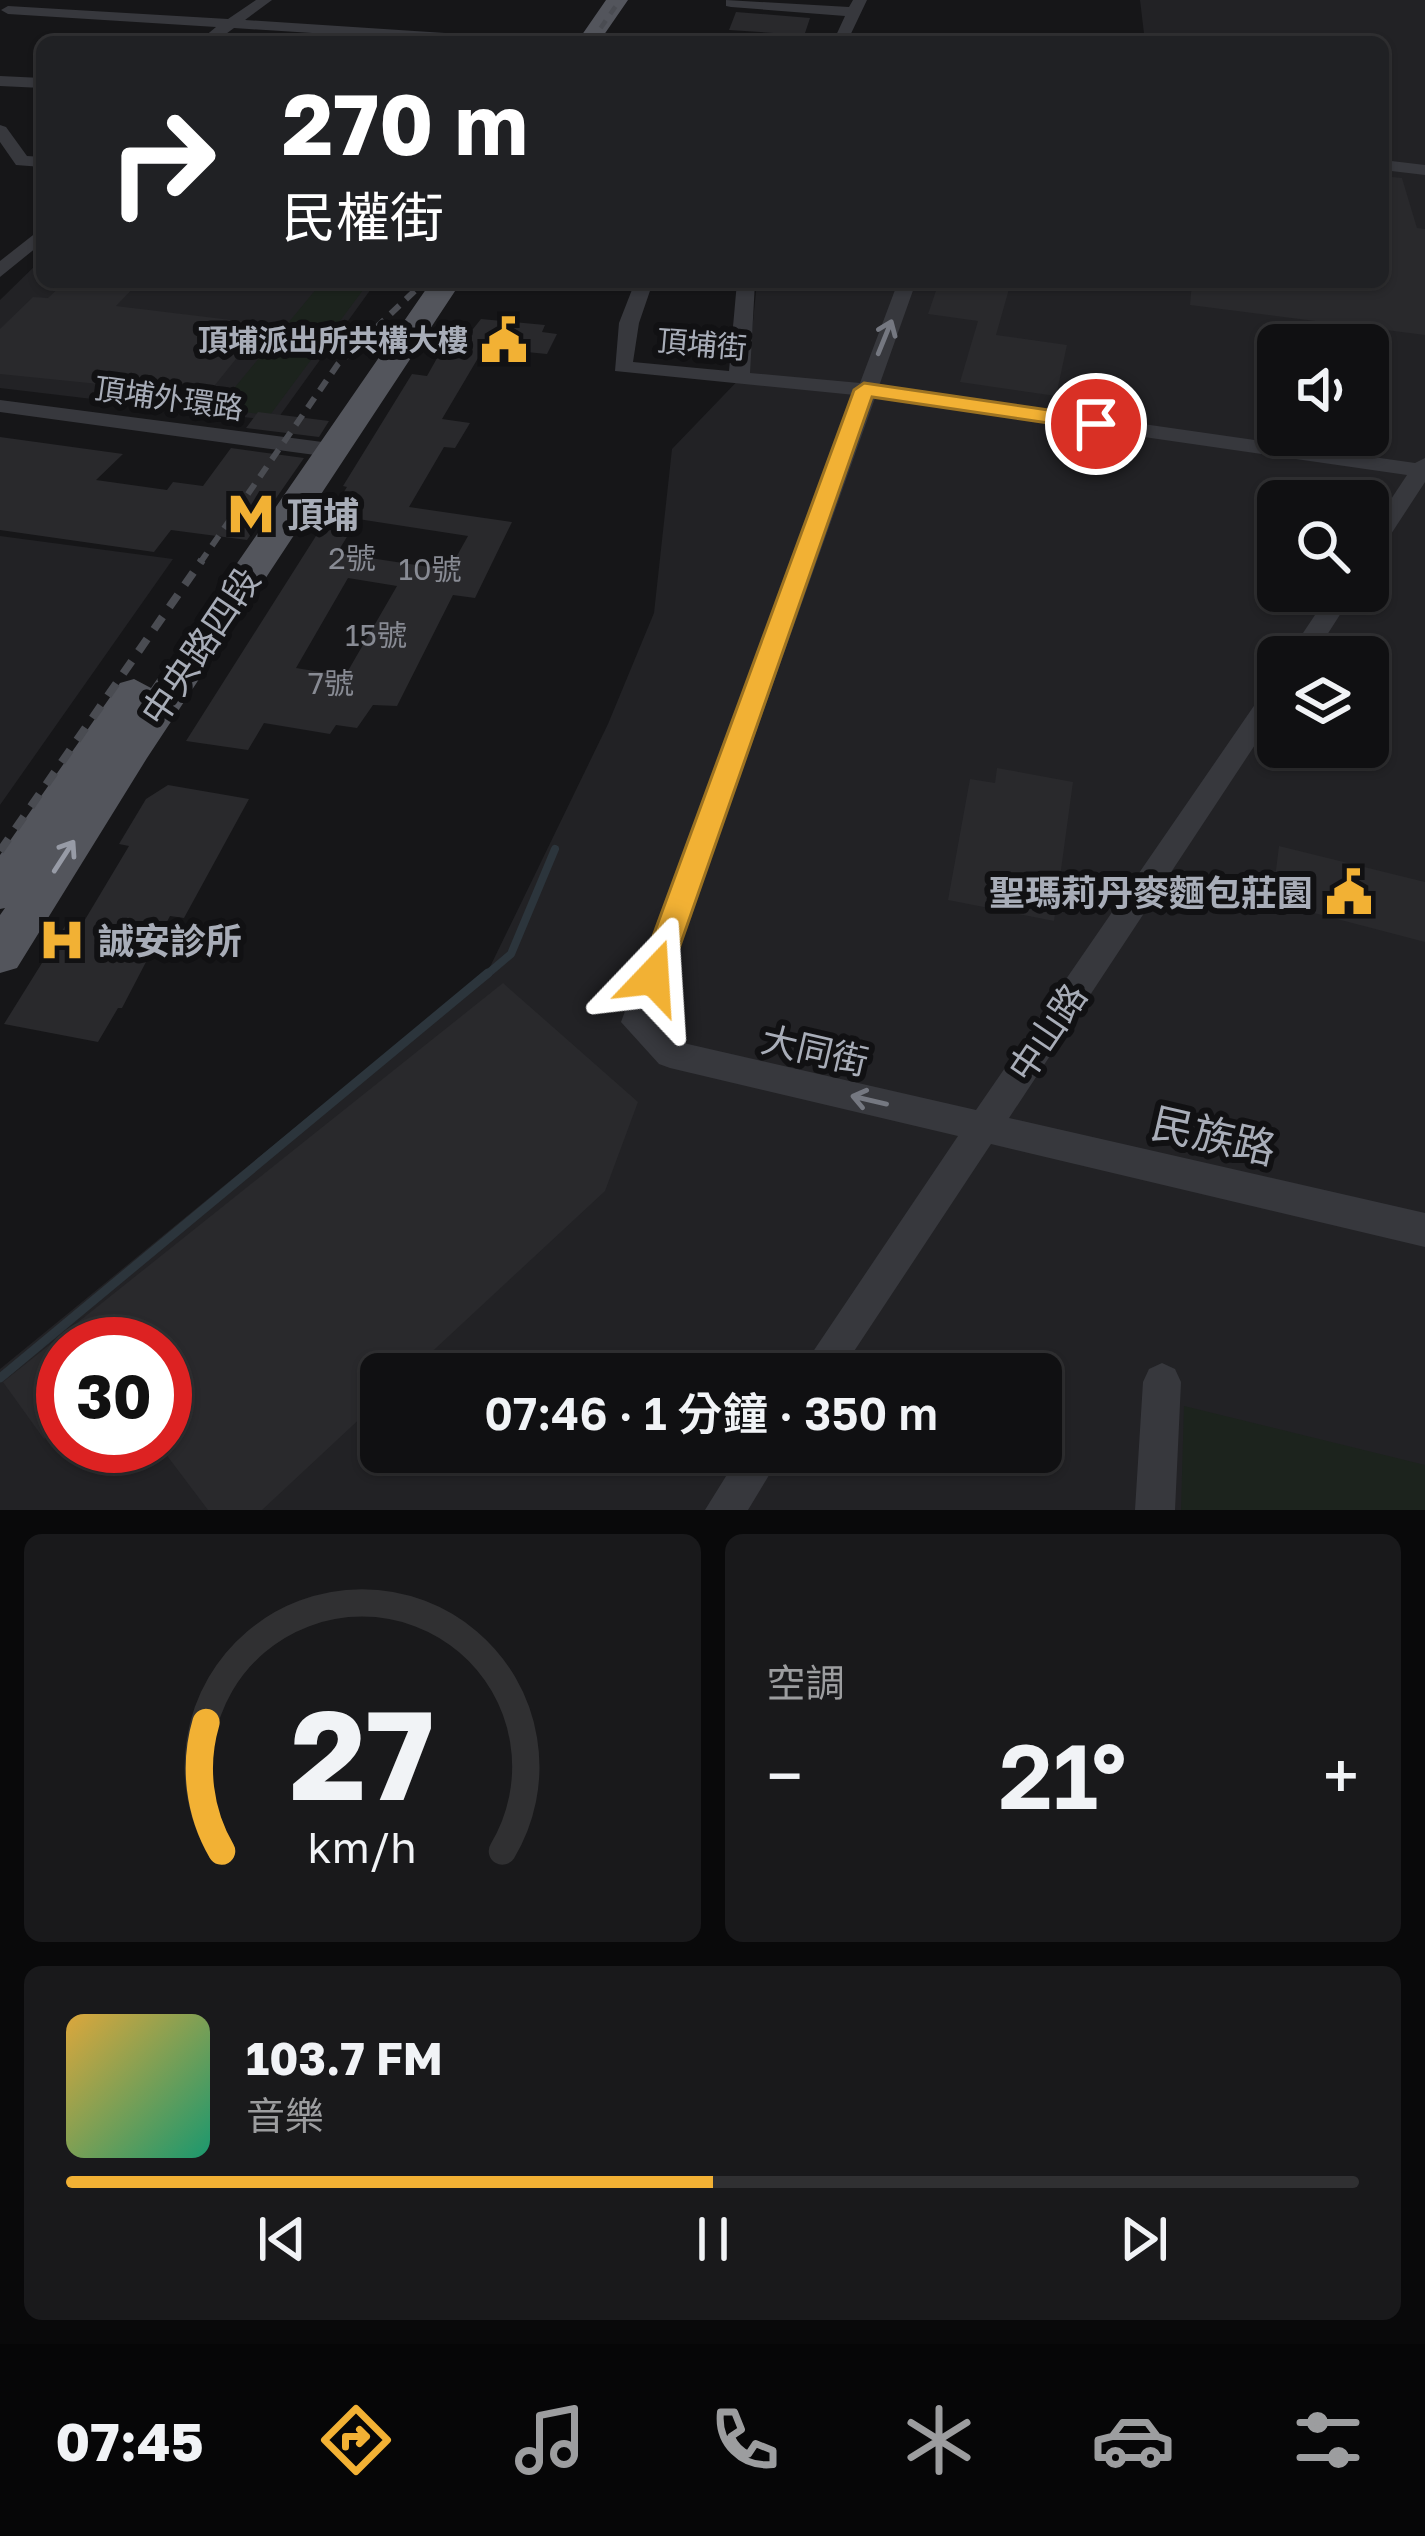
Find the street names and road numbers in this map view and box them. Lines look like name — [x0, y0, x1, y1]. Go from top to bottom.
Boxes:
street label: 頂埔街 — [656, 322, 748, 366]
street label: 頂埔外環路 — [92, 370, 246, 426]
street label: 中央路四段 — [132, 559, 268, 733]
street label: 中山路 — [999, 975, 1095, 1089]
street label: 大同街 — [758, 1017, 872, 1083]
street label: 民族路 — [1147, 1096, 1281, 1174]

